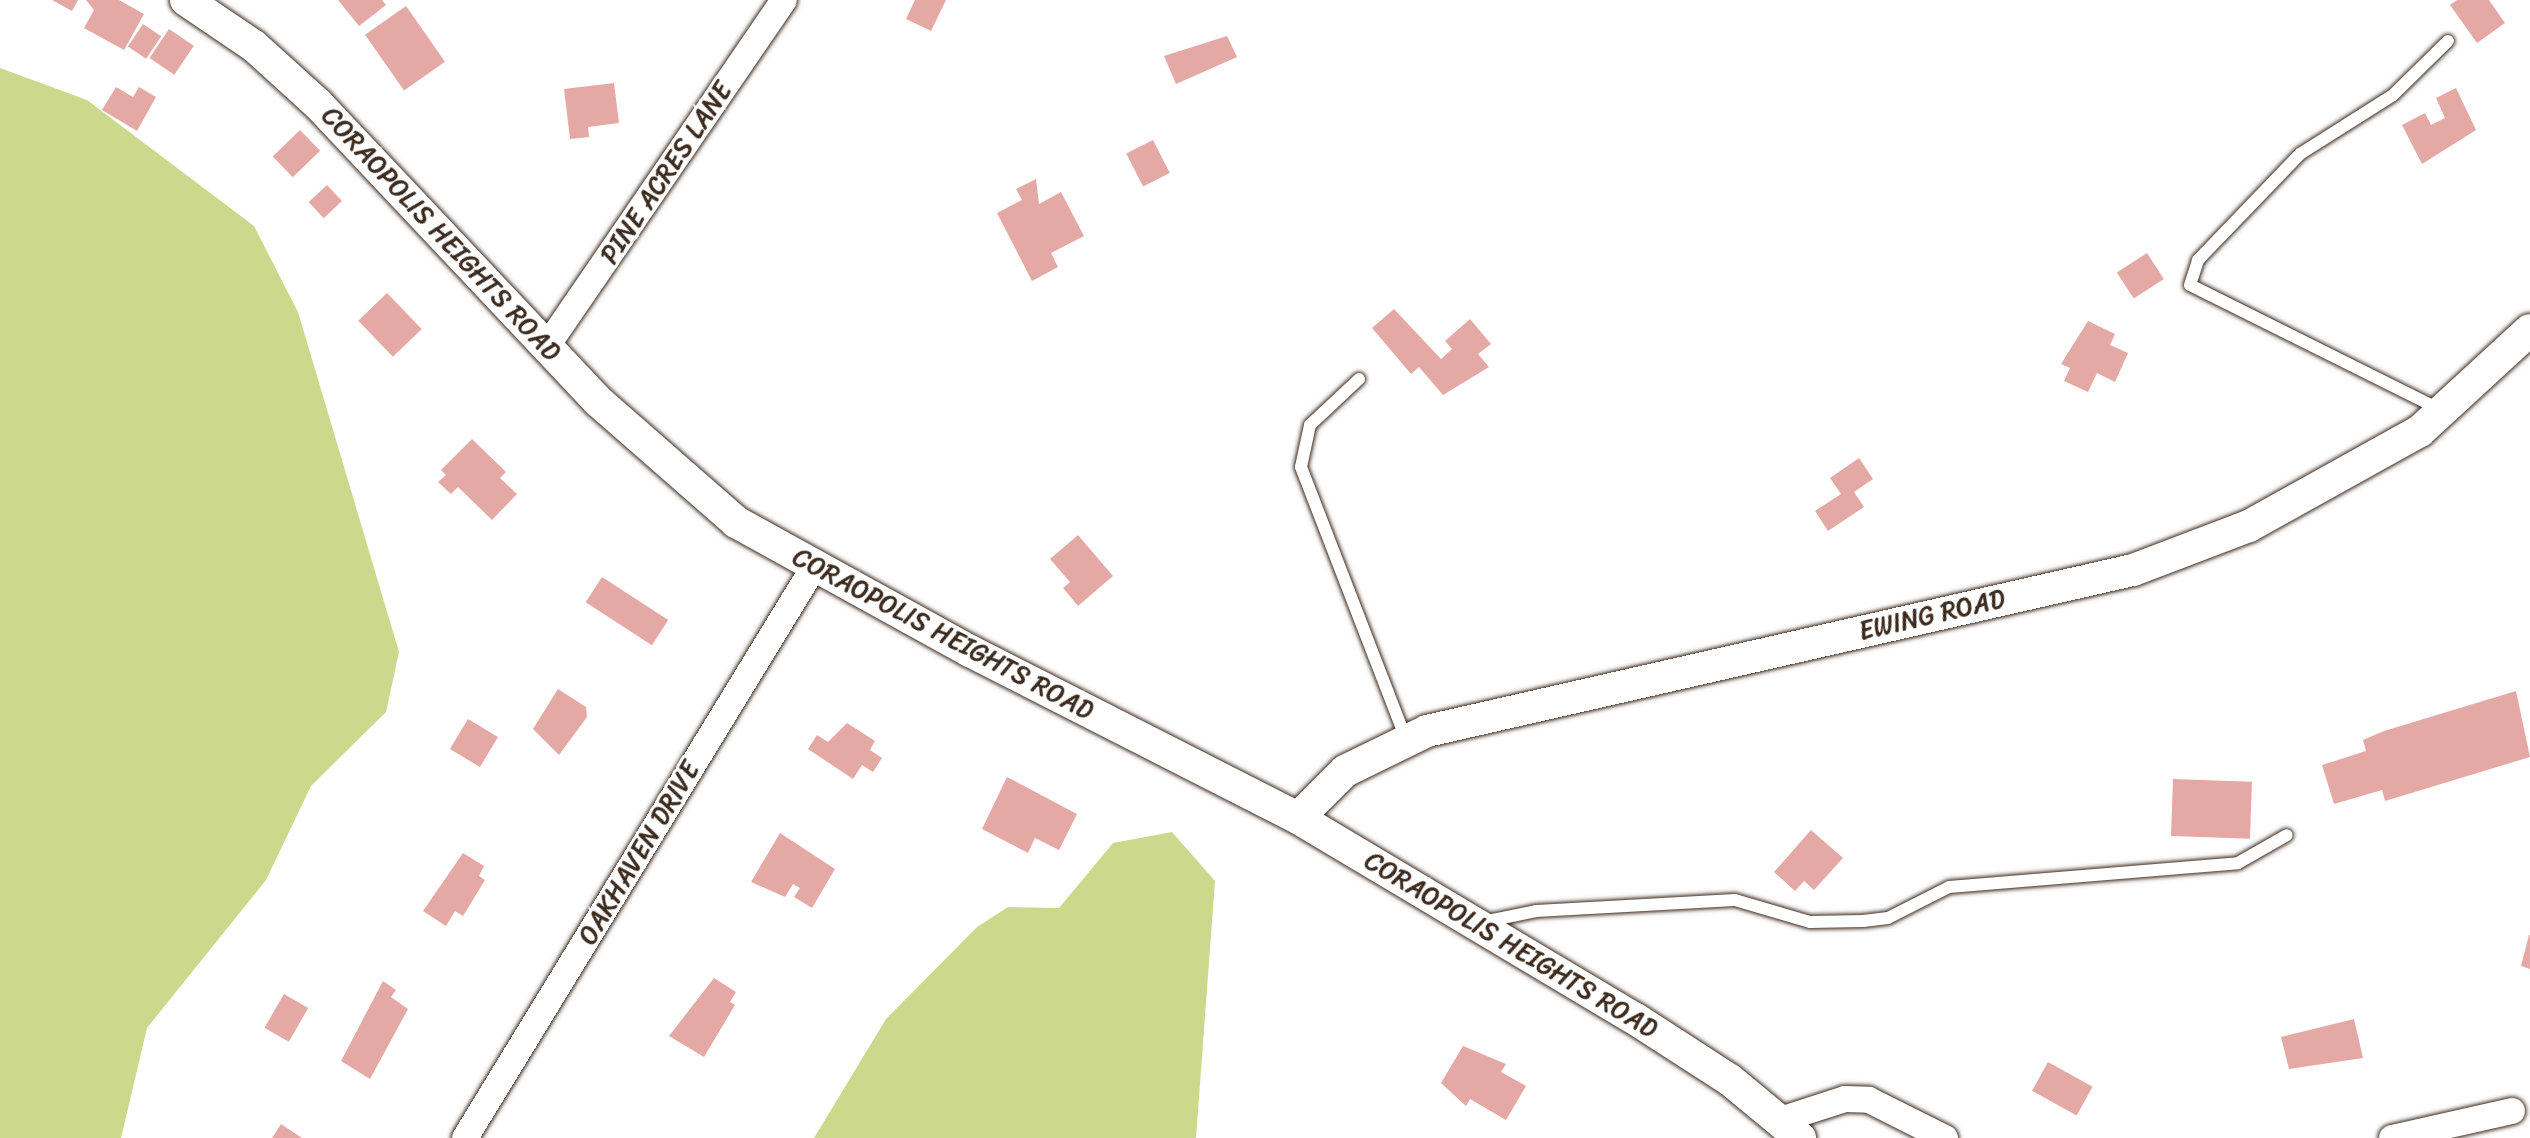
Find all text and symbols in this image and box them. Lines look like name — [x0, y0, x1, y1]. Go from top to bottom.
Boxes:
street label: PINE ACRES LANE — [594, 77, 738, 269]
street label: CORAOPOLIS HEIGHTS ROAD — [315, 101, 567, 367]
street label: CORAOPOLIS HEIGHTS ROAD — [788, 541, 1098, 727]
street label: EWING ROAD — [1856, 583, 2008, 647]
street label: OAKHAVEN DRIVE — [571, 755, 707, 951]
street label: CORAOPOLIS HEIGHTS ROAD — [1359, 845, 1663, 1045]

